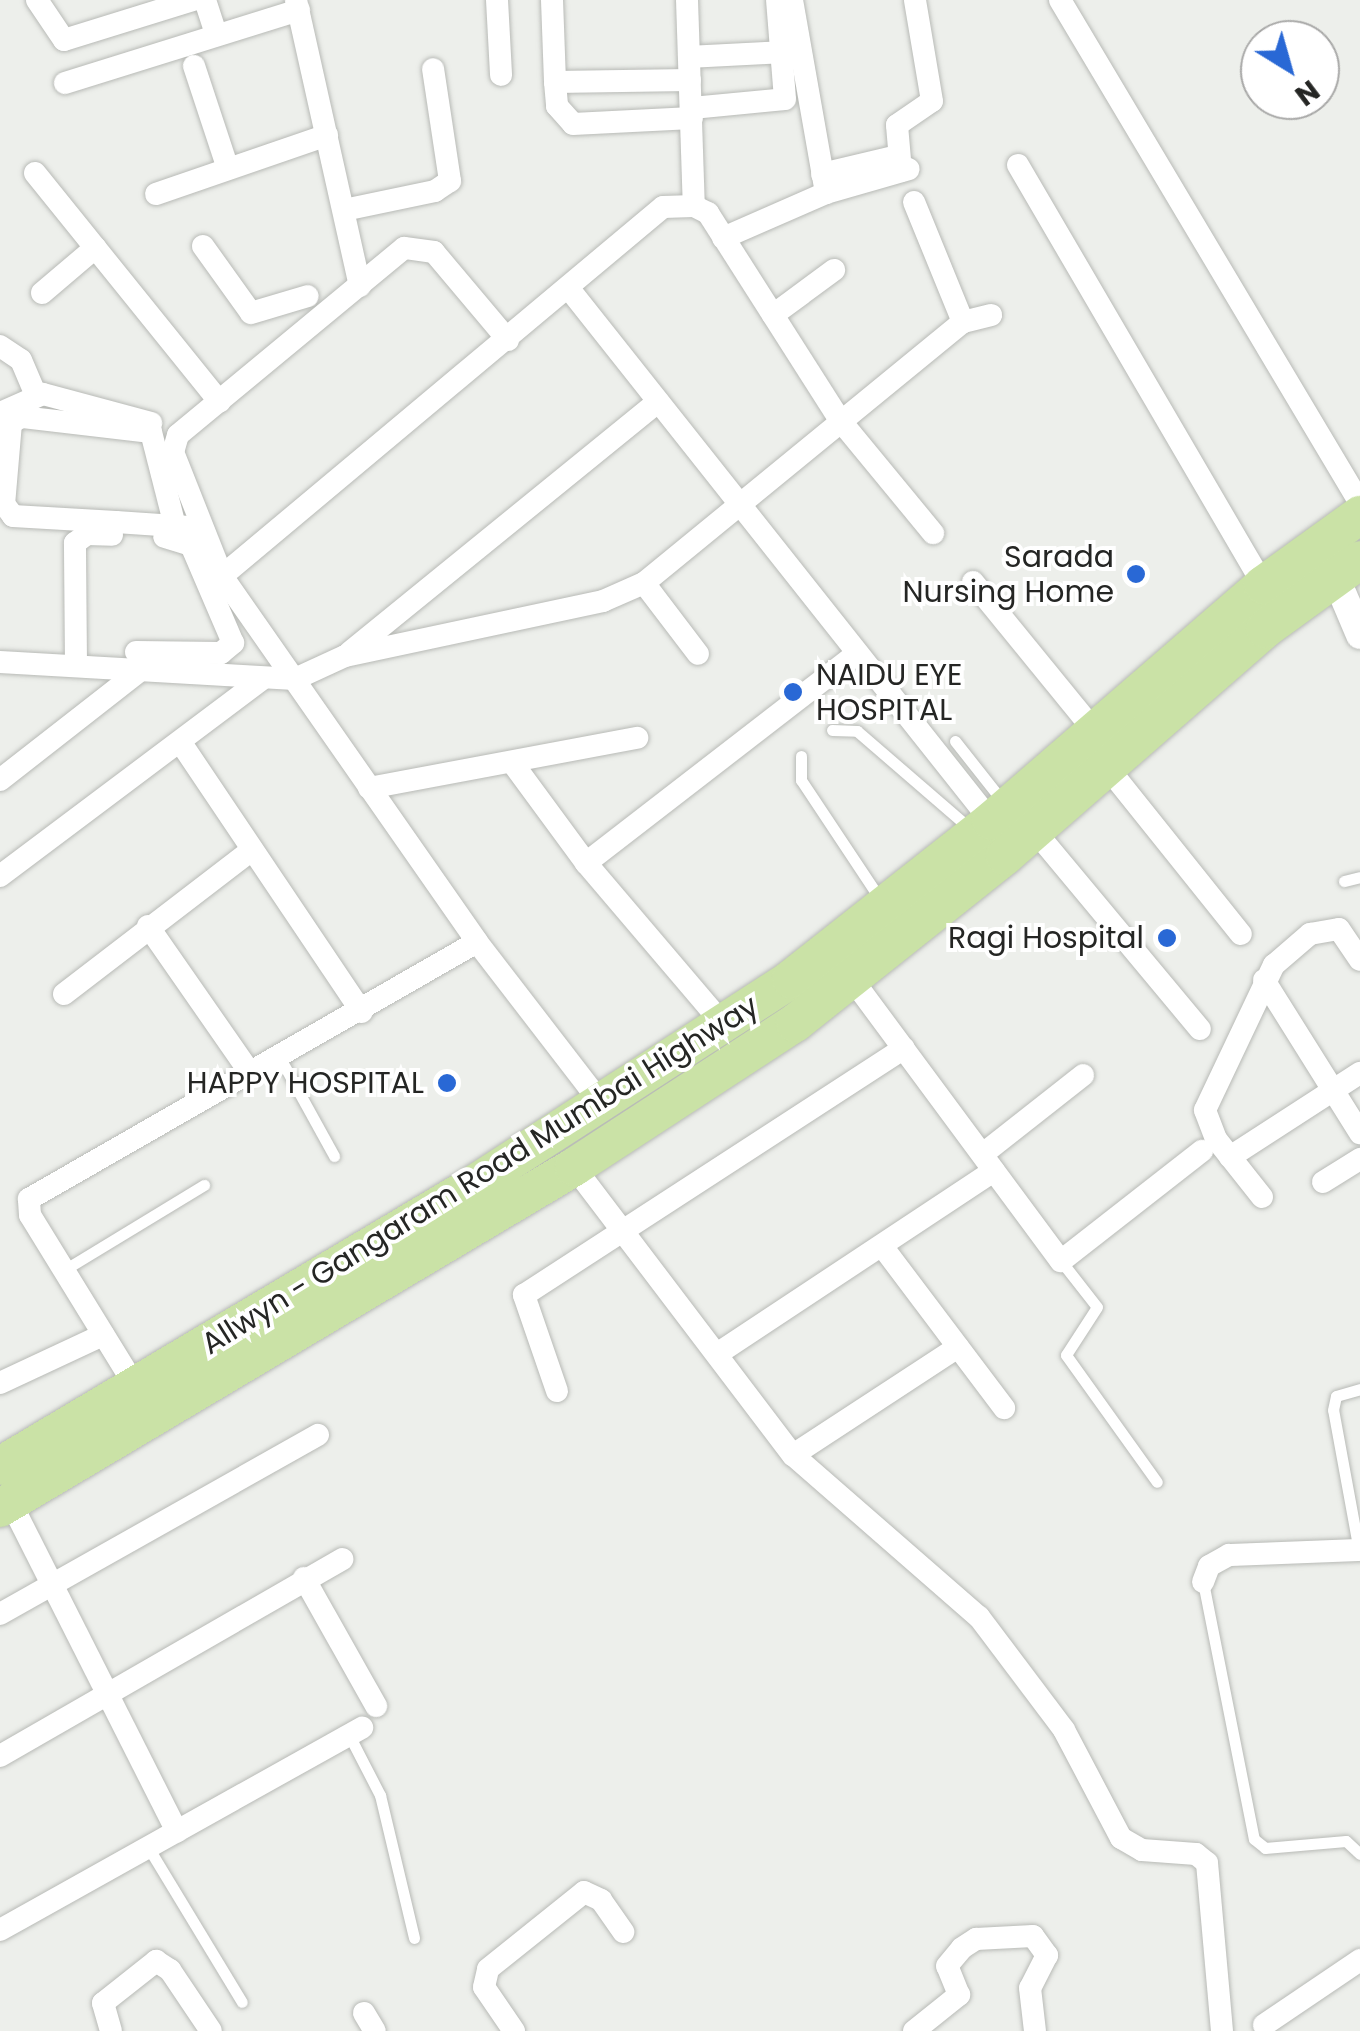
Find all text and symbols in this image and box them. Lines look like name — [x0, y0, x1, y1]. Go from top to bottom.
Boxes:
north arrow — [1240, 20, 1340, 120]
text: N — [1287, 71, 1327, 115]
place label: Sarada Nursing Home — [903, 539, 1114, 610]
marker: Sarada Nursing Home — [1123, 561, 1149, 587]
place label: NAIDU EYE HOSPITAL — [816, 657, 962, 728]
marker: NAIDU EYE HOSPITAL — [780, 679, 806, 705]
place label: Ragi Hospital — [948, 920, 1144, 956]
marker: Ragi Hospital — [1154, 925, 1180, 951]
street label: Allwyn - Gangaram Road Mumbai Highway — [195, 988, 765, 1362]
place label: HAPPY HOSPITAL — [187, 1065, 424, 1101]
marker: HAPPY HOSPITAL — [434, 1070, 460, 1096]

